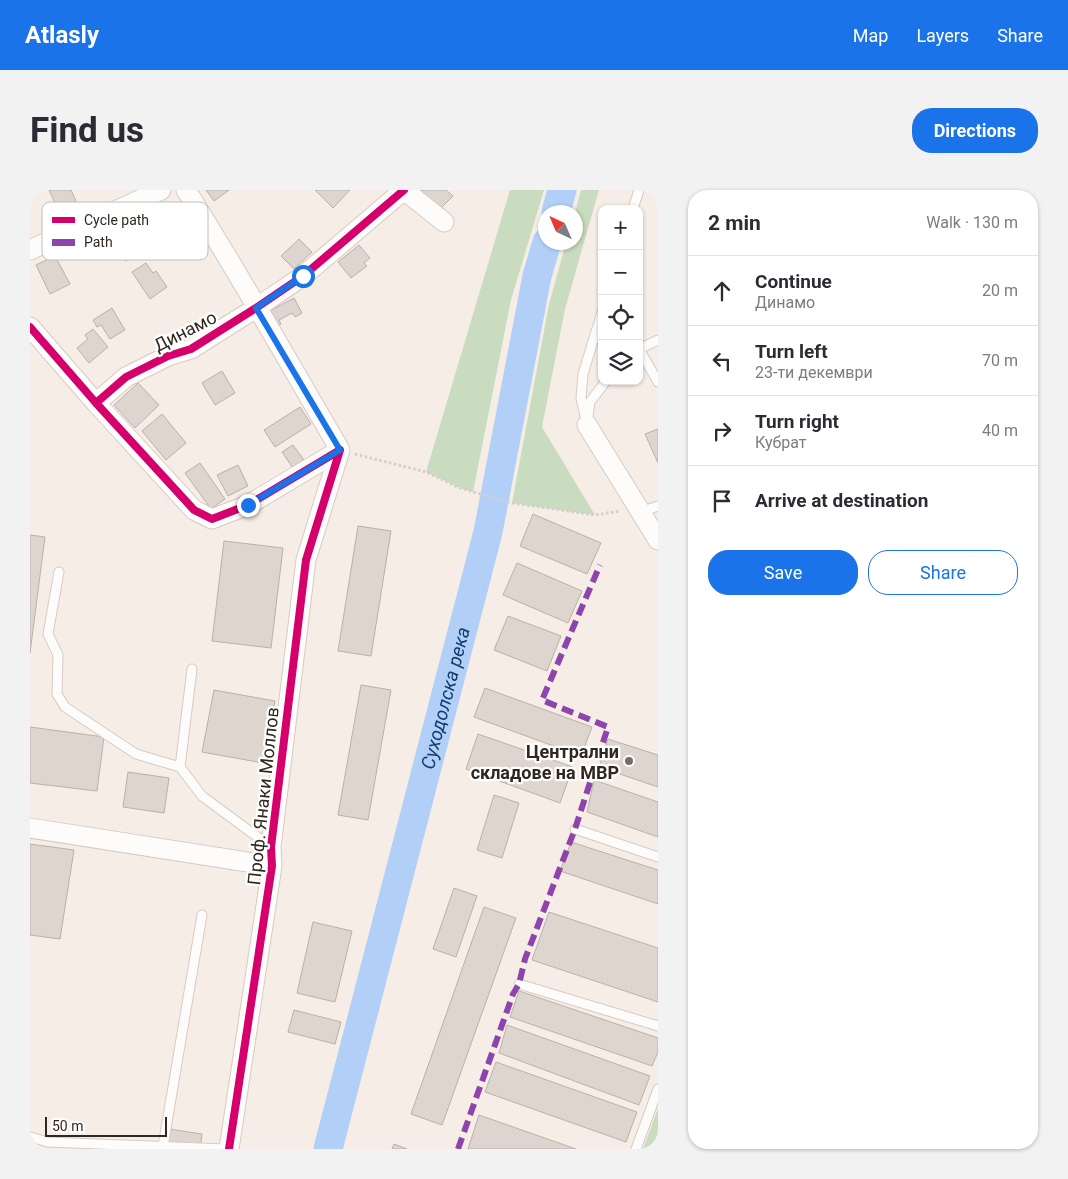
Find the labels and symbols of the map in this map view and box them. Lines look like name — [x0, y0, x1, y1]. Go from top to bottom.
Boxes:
legend — [42, 202, 208, 260]
north arrow — [538, 205, 583, 250]
text: Cycle path — [84, 212, 149, 228]
text: Path — [84, 234, 113, 250]
route start — [292, 265, 315, 288]
street label: Динамо — [150, 306, 220, 356]
route end — [237, 494, 260, 517]
water label: Суходолска река — [415, 624, 474, 772]
street label: Проф. Янаки Моллов — [243, 706, 283, 886]
place label: Централни складове на МВР — [471, 741, 619, 783]
marker: Централни складове на МВР — [623, 755, 635, 767]
scale bar — [45, 1114, 168, 1137]

